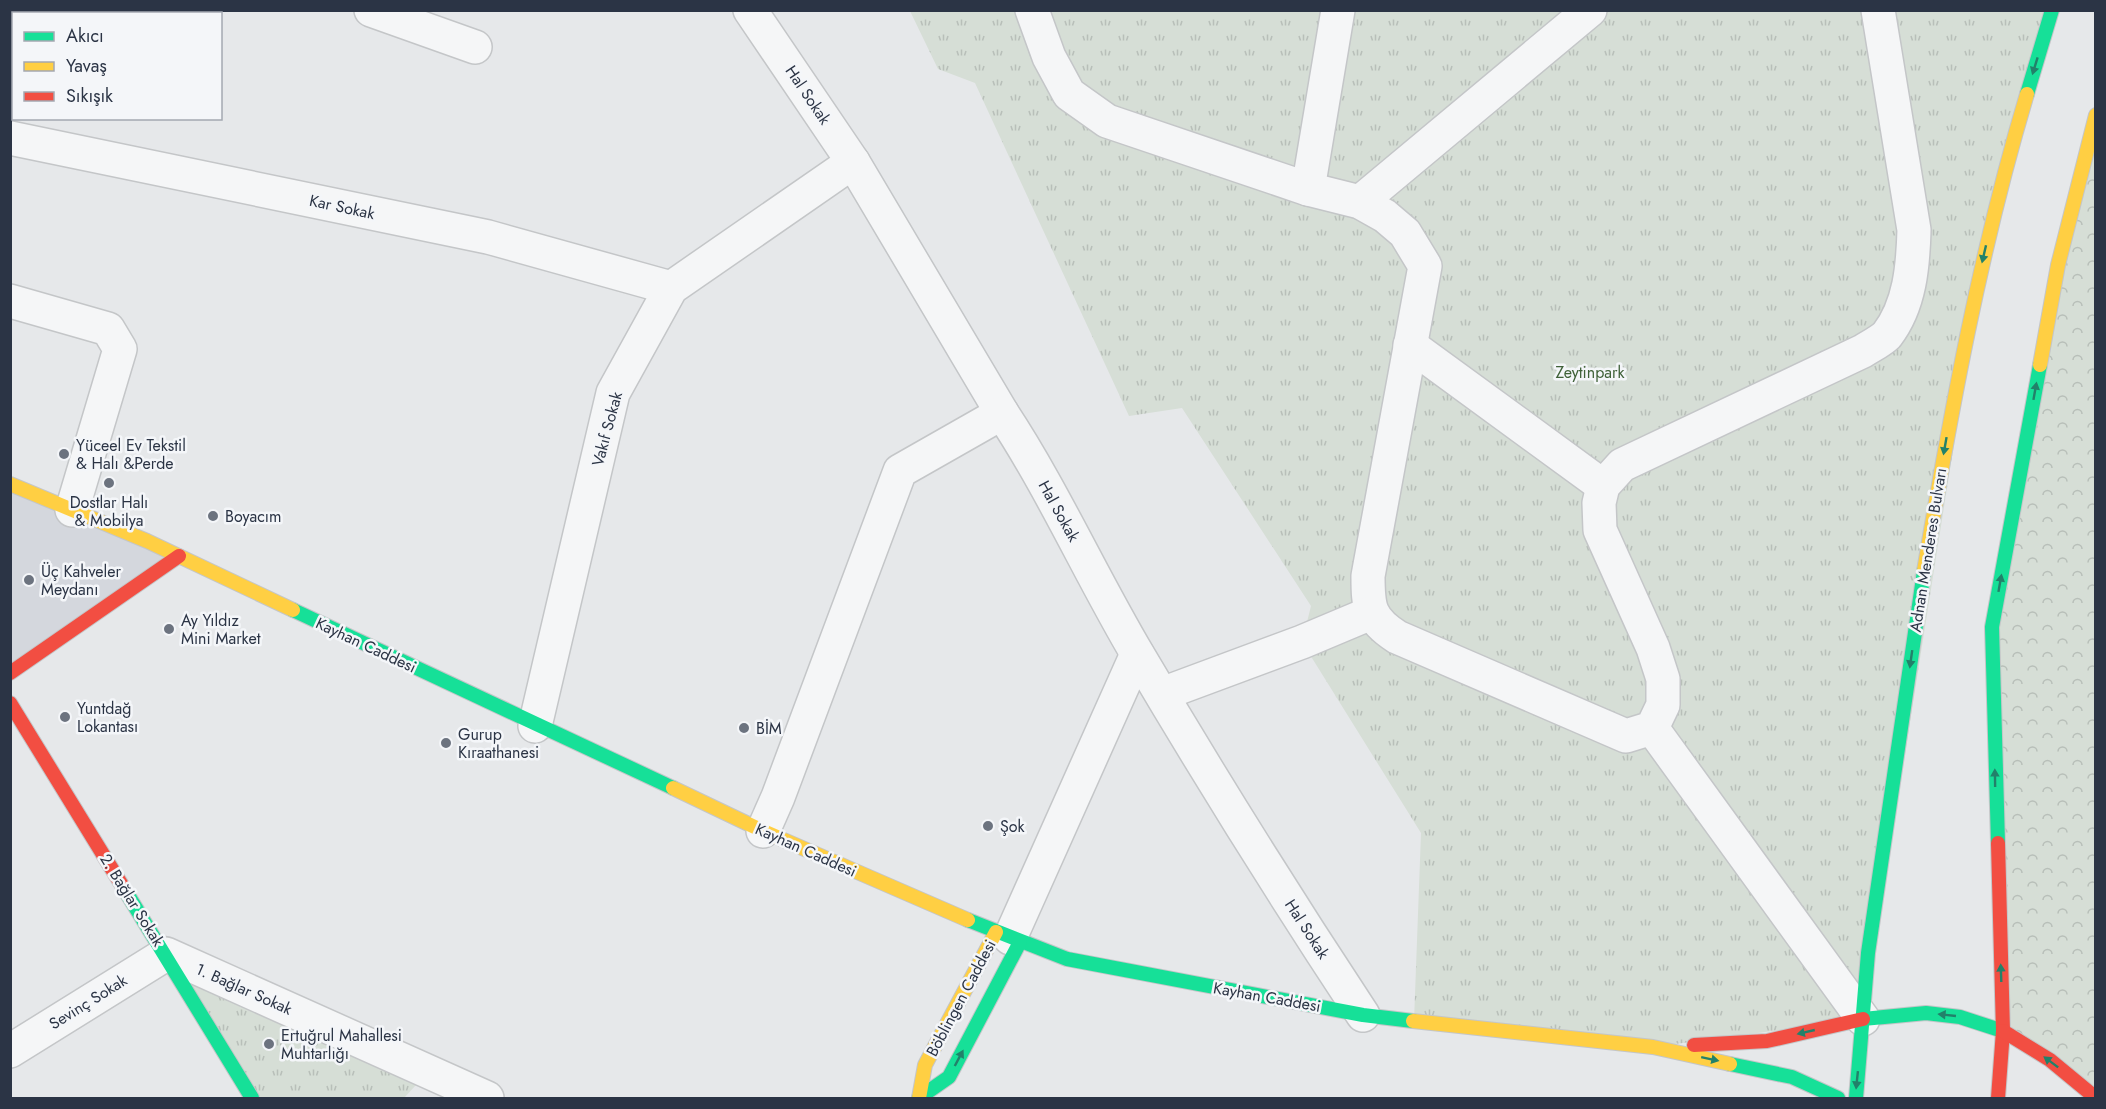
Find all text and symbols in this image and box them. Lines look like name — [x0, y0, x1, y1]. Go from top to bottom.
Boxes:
legend — [12, 12, 222, 120]
text: Akıcı — [66, 23, 104, 49]
text: Yavaş — [66, 53, 107, 79]
one-way arrow — [2030, 57, 2039, 75]
street label: Hal Sokak — [780, 61, 837, 130]
text: Sıkışık — [66, 83, 113, 109]
street label: Kar Sokak — [307, 189, 378, 225]
one-way arrow — [1978, 245, 1988, 264]
park label: Zeytinpark — [1555, 361, 1625, 384]
one-way arrow — [2031, 382, 2040, 401]
street label: Vakıf Sokak — [586, 388, 628, 469]
place label: Yüceel Ev Tekstil & Halı &Perde — [76, 434, 186, 475]
one-way arrow — [1940, 436, 1949, 455]
marker: Yüceel Ev Tekstil & Halı &Perde — [57, 447, 71, 461]
street label: Adnan Menderes Bulvarı — [1904, 466, 1952, 634]
marker: Dostlar Halı & Mobilya — [102, 476, 116, 490]
street label: Hal Sokak — [1033, 476, 1086, 547]
place label: Dostlar Halı & Mobilya — [70, 491, 148, 532]
place label: Boyacım — [225, 505, 281, 528]
marker: Boyacım — [206, 509, 220, 523]
place label: Üç Kahveler Meydanı — [41, 560, 121, 601]
marker: Üç Kahveler Meydanı — [22, 573, 36, 587]
one-way arrow — [1996, 574, 2005, 593]
place label: Ay Yıldız Mini Market — [181, 609, 261, 650]
street label: Kayhan Caddesi — [312, 612, 420, 678]
marker: Ay Yıldız Mini Market — [162, 622, 176, 636]
one-way arrow — [1906, 649, 1915, 668]
place label: Yuntdağ Lokantası — [77, 697, 138, 738]
marker: Yuntdağ Lokantası — [58, 710, 72, 724]
place label: BİM — [756, 717, 782, 740]
marker: BİM — [737, 721, 751, 735]
place label: Gurup Kıraathanesi — [458, 723, 539, 764]
marker: Gurup Kıraathanesi — [439, 736, 453, 750]
one-way arrow — [1990, 768, 2000, 787]
place label: Şok — [1000, 815, 1026, 838]
street label: Kayhan Caddesi — [752, 817, 860, 883]
marker: Şok — [981, 819, 995, 833]
street label: 2. Bağlar Sokak — [94, 849, 170, 952]
street label: Hal Sokak — [1279, 895, 1335, 964]
street label: Böblingen Caddesi — [920, 935, 1002, 1061]
street label: 1. Bağlar Sokak — [192, 957, 297, 1021]
one-way arrow — [1996, 963, 2005, 982]
street label: Sevinç Sokak — [45, 968, 132, 1035]
street label: Kayhan Caddesi — [1211, 976, 1323, 1018]
one-way arrow — [1937, 1010, 1956, 1020]
place label: Ertuğrul Mahallesi Muhtarlığı — [281, 1024, 402, 1065]
one-way arrow — [1797, 1027, 1815, 1037]
marker: Ertuğrul Mahallesi Muhtarlığı — [262, 1037, 276, 1051]
one-way arrow — [954, 1049, 964, 1066]
one-way arrow — [1701, 1055, 1720, 1065]
one-way arrow — [2044, 1056, 2060, 1068]
one-way arrow — [1852, 1070, 1862, 1089]

